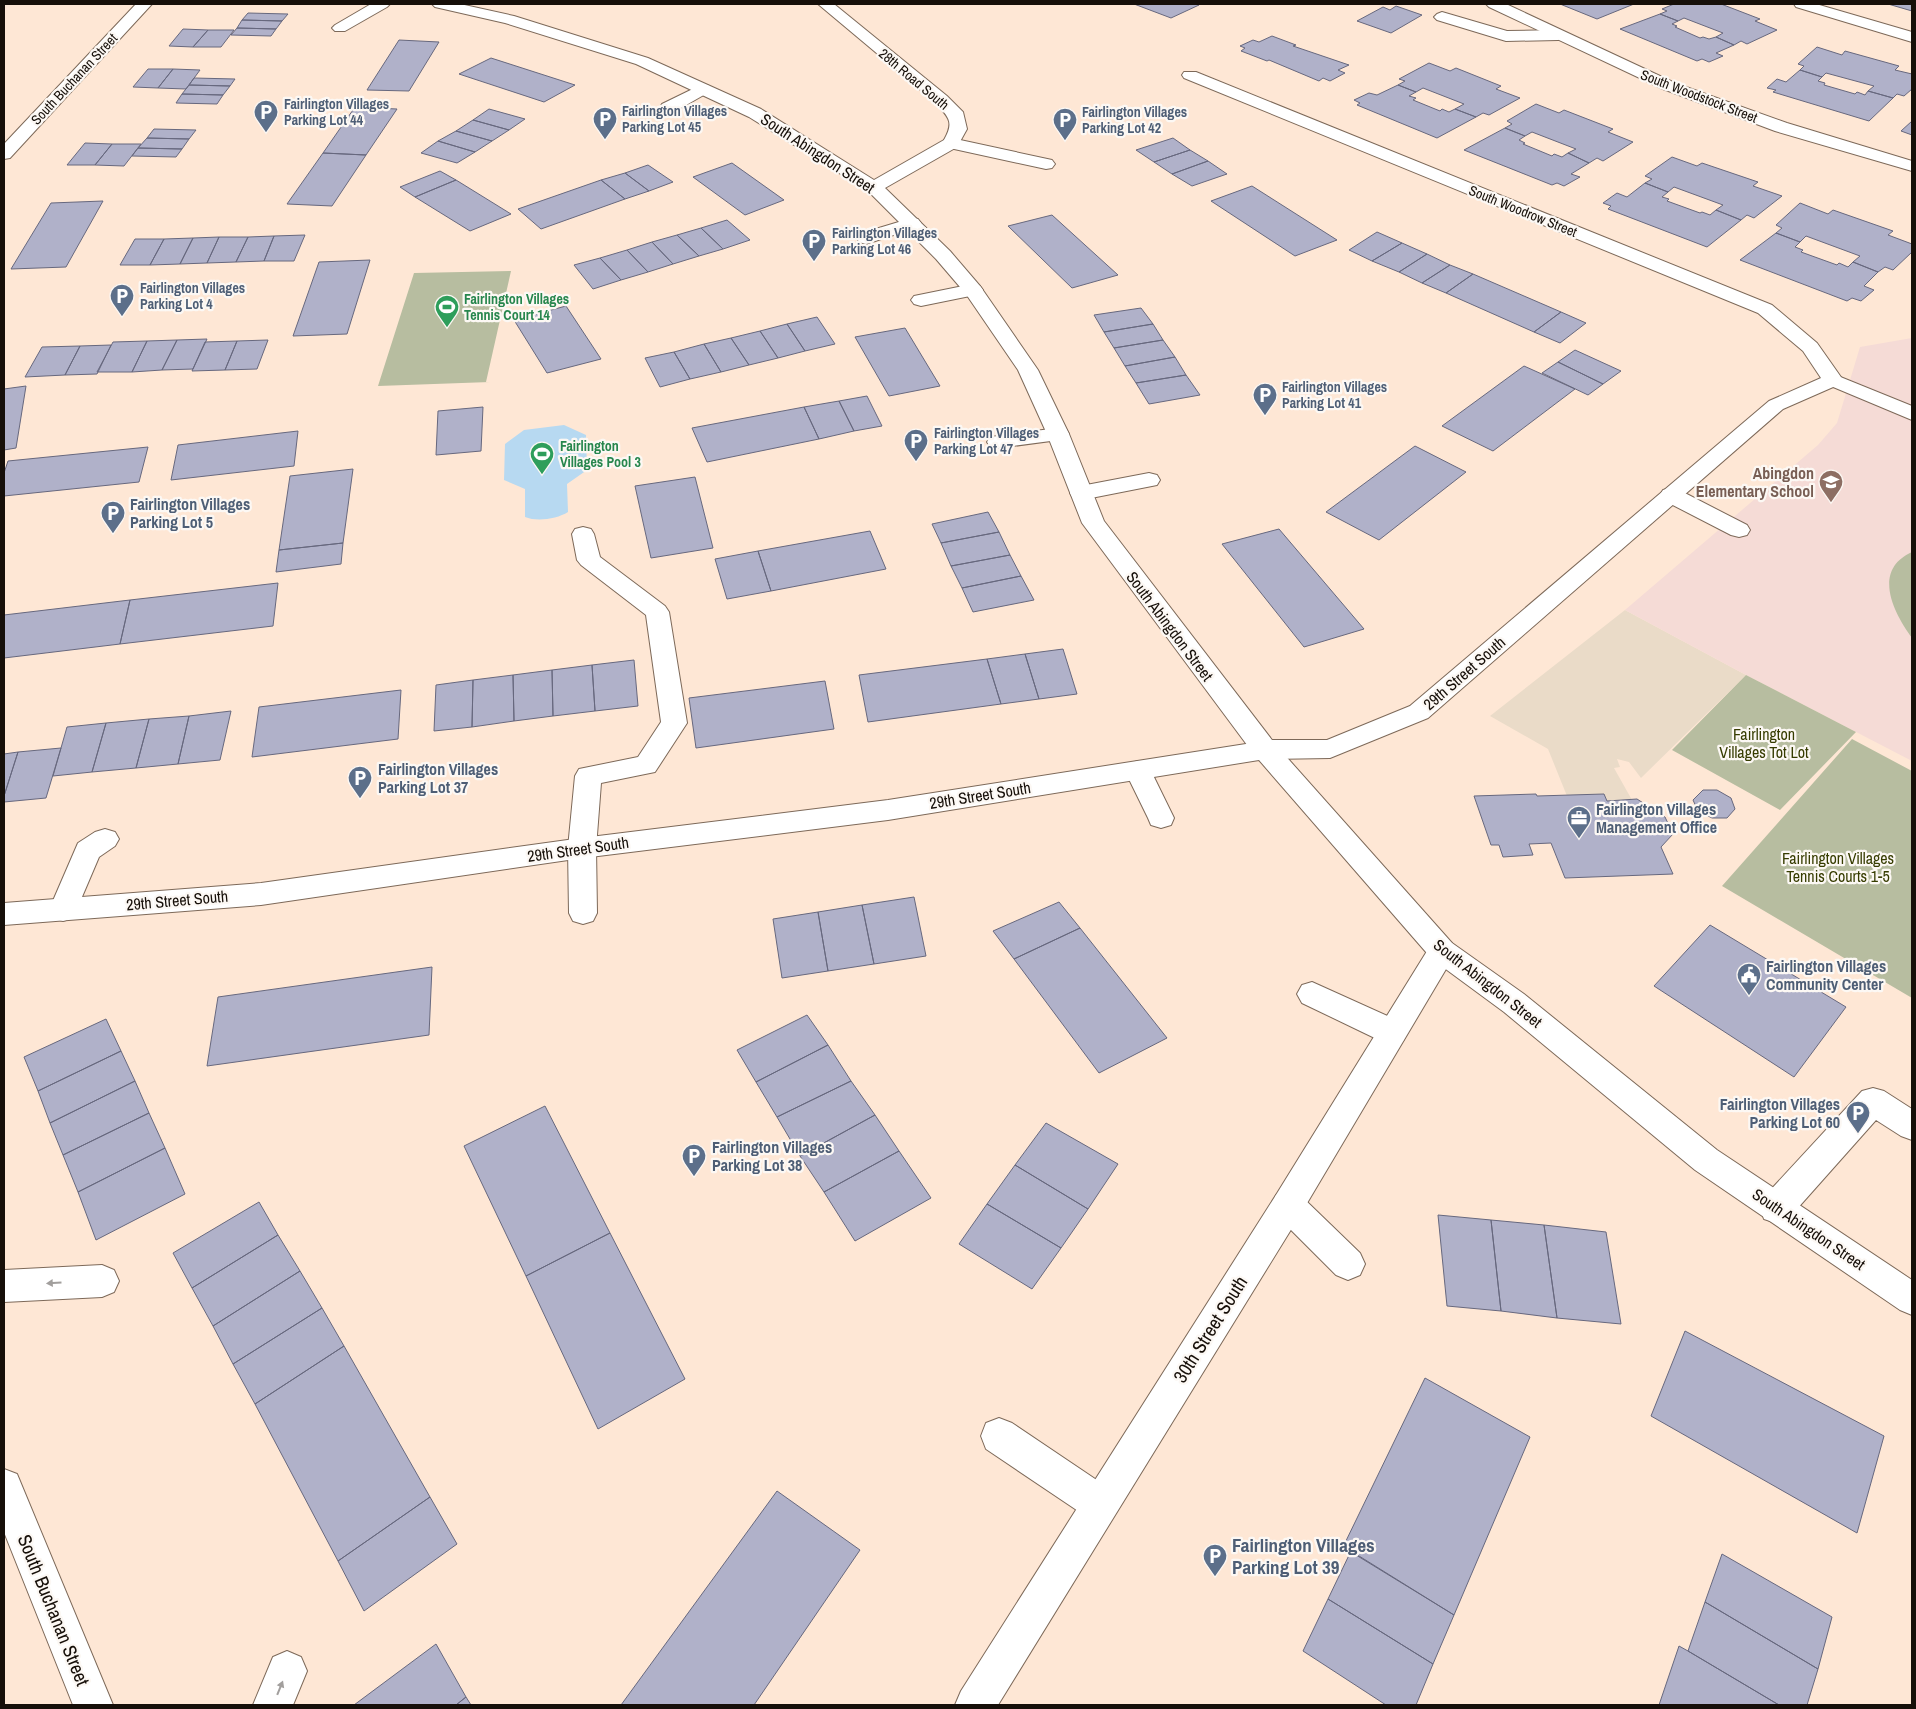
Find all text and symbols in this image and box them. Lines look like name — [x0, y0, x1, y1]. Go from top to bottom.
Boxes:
street label: South Buchanan Street — [27, 29, 121, 129]
street label: 28th Road South — [875, 44, 953, 114]
street label: South Woodstock Street — [1638, 65, 1760, 127]
place label: Fairlington Villages Parking Lot 44 — [284, 95, 389, 129]
parking icon: Fairlington Villages Parking Lot 44 — [253, 99, 279, 133]
place label: Fairlington Villages Parking Lot 45 — [622, 102, 727, 136]
place label: Fairlington Villages Parking Lot 42 — [1082, 103, 1187, 137]
parking icon: Fairlington Villages Parking Lot 45 — [592, 106, 618, 140]
parking icon: Fairlington Villages Parking Lot 42 — [1052, 107, 1078, 141]
street label: South Abingdon Street — [757, 108, 880, 198]
street label: South Woodrow Street — [1466, 181, 1580, 241]
place label: Fairlington Villages Parking Lot 46 — [832, 224, 937, 258]
parking icon: Fairlington Villages Parking Lot 46 — [801, 228, 827, 262]
place label: Fairlington Villages Parking Lot 4 — [140, 279, 245, 313]
parking icon: Fairlington Villages Parking Lot 4 — [109, 283, 135, 317]
place label: Fairlington Villages Tennis Court 14 — [464, 290, 569, 324]
sports icon: Fairlington Villages Tennis Court 14 — [434, 294, 460, 328]
place label: Fairlington Villages Parking Lot 41 — [1282, 378, 1387, 412]
parking icon: Fairlington Villages Parking Lot 41 — [1252, 382, 1278, 416]
place label: Fairlington Villages Parking Lot 47 — [934, 424, 1039, 458]
parking icon: Fairlington Villages Parking Lot 47 — [903, 428, 929, 462]
place label: Fairlington Villages Pool 3 — [560, 437, 641, 471]
sports icon: Fairlington Villages Pool 3 — [529, 441, 555, 475]
place label: Abingdon Elementary School — [1696, 462, 1814, 502]
school or university icon: Abingdon Elementary School — [1818, 469, 1844, 503]
place label: Fairlington Villages Parking Lot 5 — [130, 493, 250, 533]
parking icon: Fairlington Villages Parking Lot 5 — [100, 500, 126, 534]
street label: South Abingdon Street — [1121, 567, 1219, 686]
street label: 29th Street South — [1418, 631, 1510, 715]
park label: Fairlington Villages Tot Lot — [1719, 723, 1809, 763]
place label: Fairlington Villages Parking Lot 37 — [378, 758, 498, 798]
parking icon: Fairlington Villages Parking Lot 37 — [347, 765, 373, 799]
street label: 29th Street South — [928, 776, 1032, 814]
place label: Fairlington Villages Management Office — [1596, 798, 1717, 838]
office icon: Fairlington Villages Management Office — [1566, 805, 1592, 839]
street label: 29th Street South — [526, 831, 630, 867]
park label: Fairlington Villages Tennis Courts 1-5 — [1782, 847, 1894, 887]
street label: 29th Street South — [125, 885, 229, 915]
street label: South Abingdon Street — [1429, 934, 1547, 1033]
place label: Fairlington Villages Community Center — [1766, 955, 1886, 995]
public building icon: Fairlington Villages Community Center — [1736, 962, 1762, 996]
place label: Fairlington Villages Parking Lot 60 — [1720, 1093, 1840, 1133]
parking icon: Fairlington Villages Parking Lot 60 — [1845, 1100, 1871, 1134]
place label: Fairlington Villages Parking Lot 38 — [712, 1136, 832, 1176]
parking icon: Fairlington Villages Parking Lot 38 — [681, 1143, 707, 1177]
street label: South Abingdon Street — [1748, 1183, 1870, 1275]
street label: 30th Street South — [1167, 1271, 1253, 1387]
one-way arrow — [45, 1280, 61, 1288]
street label: South Buchanan Street — [12, 1530, 96, 1690]
place label: Fairlington Villages Parking Lot 39 — [1232, 1532, 1375, 1580]
parking icon: Fairlington Villages Parking Lot 39 — [1202, 1543, 1228, 1577]
one-way arrow — [276, 1680, 284, 1695]

